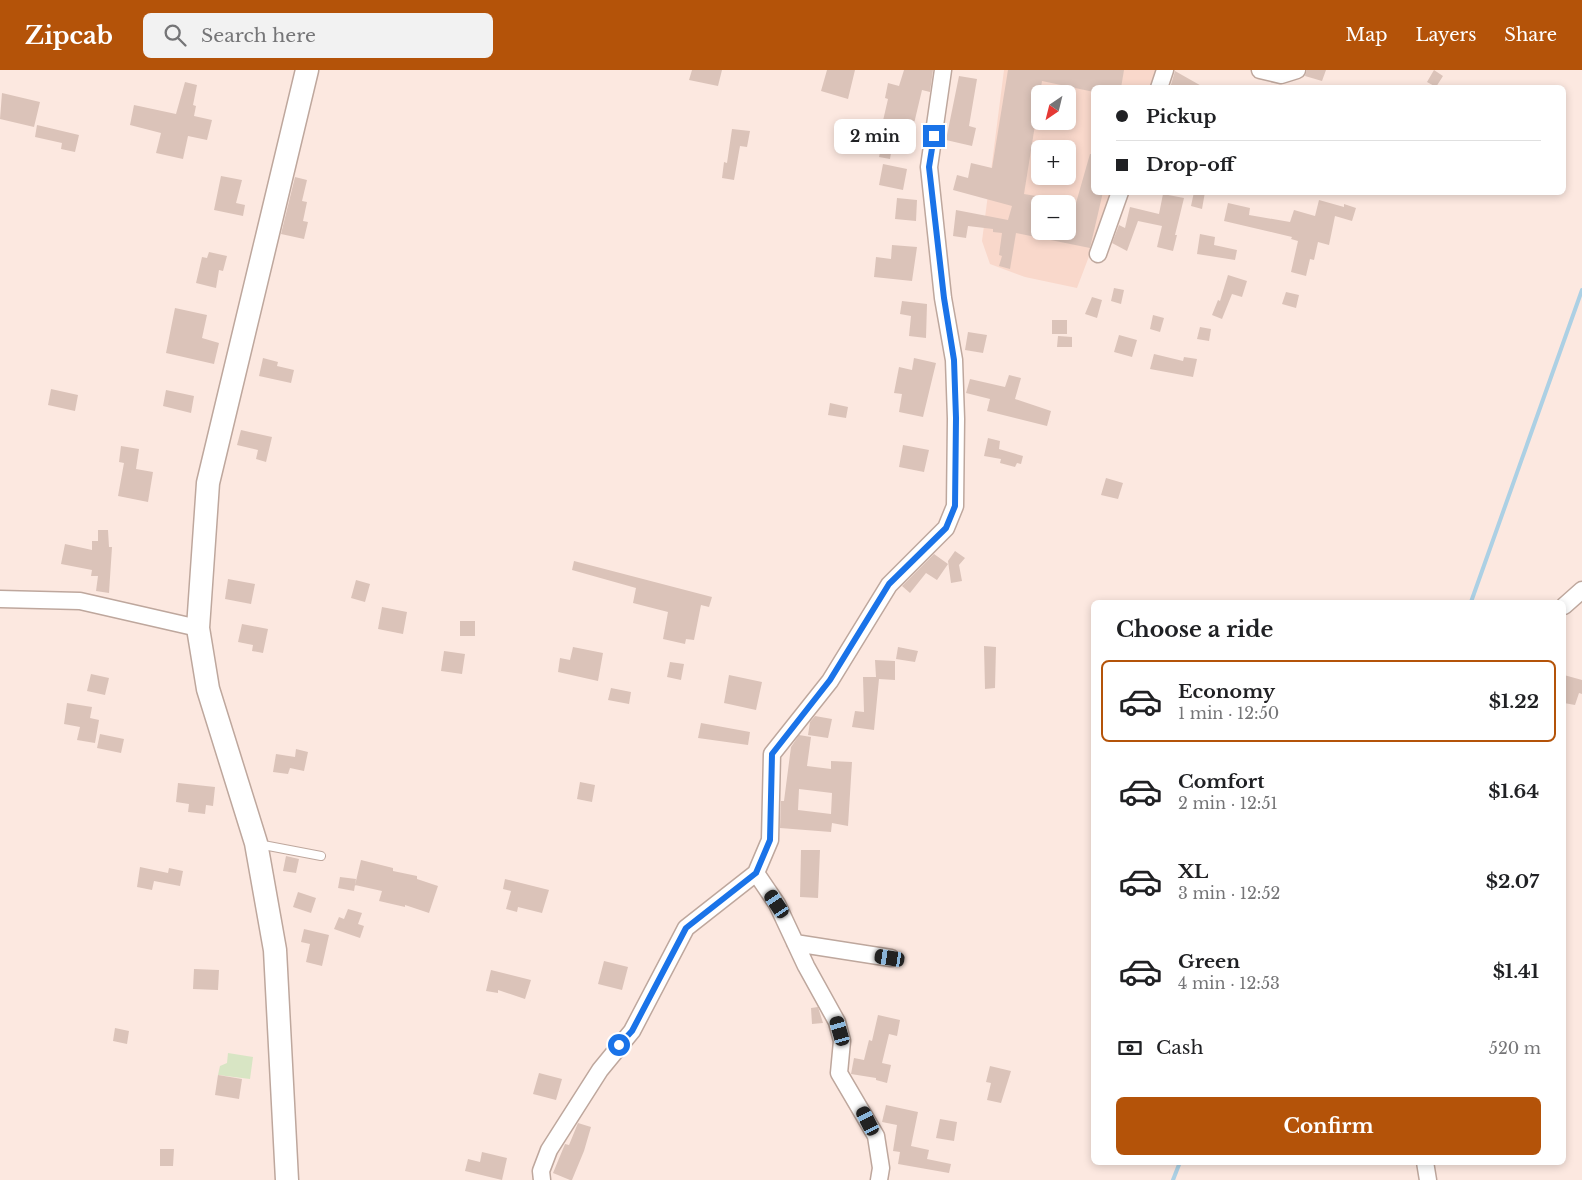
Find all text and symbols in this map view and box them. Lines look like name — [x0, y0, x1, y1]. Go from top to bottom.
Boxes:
search box — [143, 13, 493, 58]
text: Zipcab — [25, 21, 113, 50]
icon: search — [161, 21, 189, 49]
text: Search here — [201, 24, 316, 47]
text: Map — [1346, 24, 1387, 46]
text: Layers — [1415, 24, 1476, 46]
text: Share — [1504, 24, 1557, 46]
north arrow — [1031, 85, 1076, 130]
map controls — [1031, 85, 1076, 240]
text: Pickup — [1146, 105, 1217, 128]
callout: 2 min — [834, 118, 916, 154]
route end — [923, 125, 945, 147]
text: 2 min — [850, 126, 900, 146]
button: + — [1031, 140, 1076, 185]
text: Drop-off — [1146, 153, 1235, 176]
button: − — [1031, 195, 1076, 240]
text: Choose a ride — [1116, 616, 1273, 643]
icon: car — [1118, 679, 1163, 724]
text: Economy — [1178, 680, 1275, 703]
text: $1.22 — [1489, 690, 1539, 713]
text: 1 min · 12:50 — [1178, 703, 1279, 723]
icon: car — [1118, 769, 1163, 814]
text: Comfort — [1178, 770, 1265, 793]
text: $1.64 — [1488, 780, 1539, 803]
text: 2 min · 12:51 — [1178, 793, 1278, 813]
icon: car — [1118, 859, 1163, 904]
text: XL — [1178, 860, 1208, 883]
text: $2.07 — [1486, 870, 1539, 893]
text: 3 min · 12:52 — [1178, 883, 1280, 903]
car — [762, 887, 791, 921]
car — [874, 948, 905, 968]
icon: car — [1118, 949, 1163, 994]
text: Green — [1178, 950, 1240, 973]
text: $1.41 — [1493, 960, 1539, 983]
text: 4 min · 12:53 — [1178, 973, 1280, 993]
car — [828, 1015, 851, 1047]
route start — [608, 1034, 630, 1056]
icon: cash — [1116, 1034, 1144, 1062]
text: Cash — [1156, 1036, 1203, 1059]
text: 520 m — [1489, 1038, 1541, 1058]
button: Confirm — [1116, 1097, 1541, 1155]
car — [854, 1104, 881, 1138]

